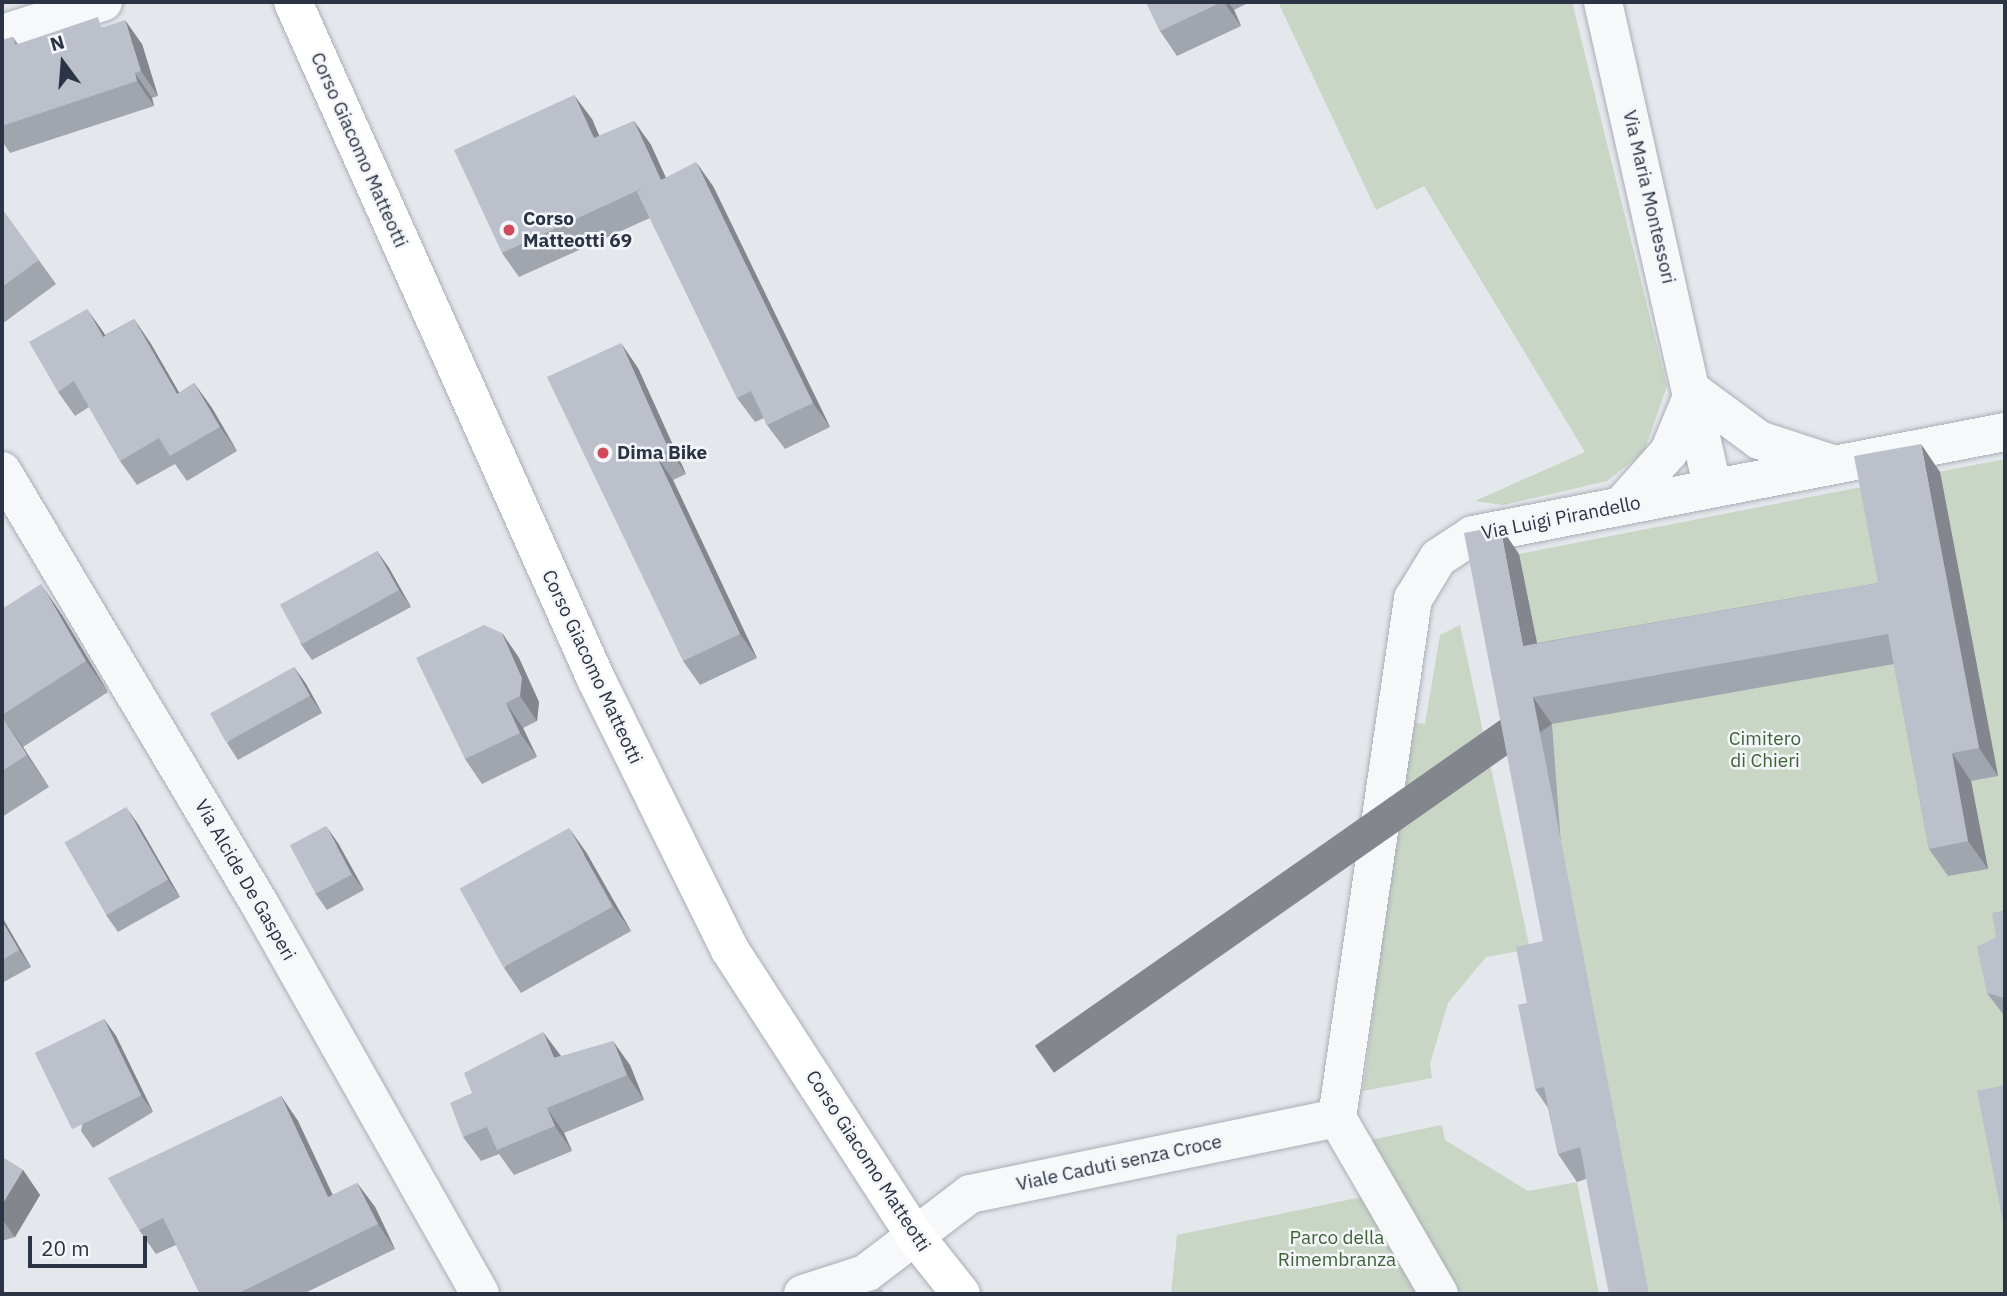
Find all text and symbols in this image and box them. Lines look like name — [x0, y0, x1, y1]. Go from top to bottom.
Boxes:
north arrow — [28, 28, 98, 98]
text: N — [47, 29, 67, 56]
street label: Corso Giacomo Matteotti — [306, 49, 412, 251]
street label: Via Maria Montessori — [1618, 108, 1680, 286]
place label: Corso Matteotti 69 — [523, 208, 632, 252]
marker: Corso Matteotti 69 — [501, 222, 517, 238]
place label: Dima Bike — [617, 442, 707, 464]
marker: Dima Bike — [595, 445, 611, 461]
street label: Via Luigi Pirandello — [1480, 491, 1642, 545]
street label: Corso Giacomo Matteotti — [537, 566, 647, 768]
park label: Cimitero di Chieri — [1729, 728, 1801, 772]
street label: Via Alcide De Gasperi — [190, 795, 300, 965]
street label: Corso Giacomo Matteotti — [801, 1066, 935, 1256]
street label: Viale Caduti senza Croce — [1014, 1130, 1224, 1196]
scale bar — [32, 1222, 150, 1266]
park label: Parco della Rimembranza — [1278, 1227, 1396, 1271]
text: 20 m — [41, 1234, 90, 1262]

